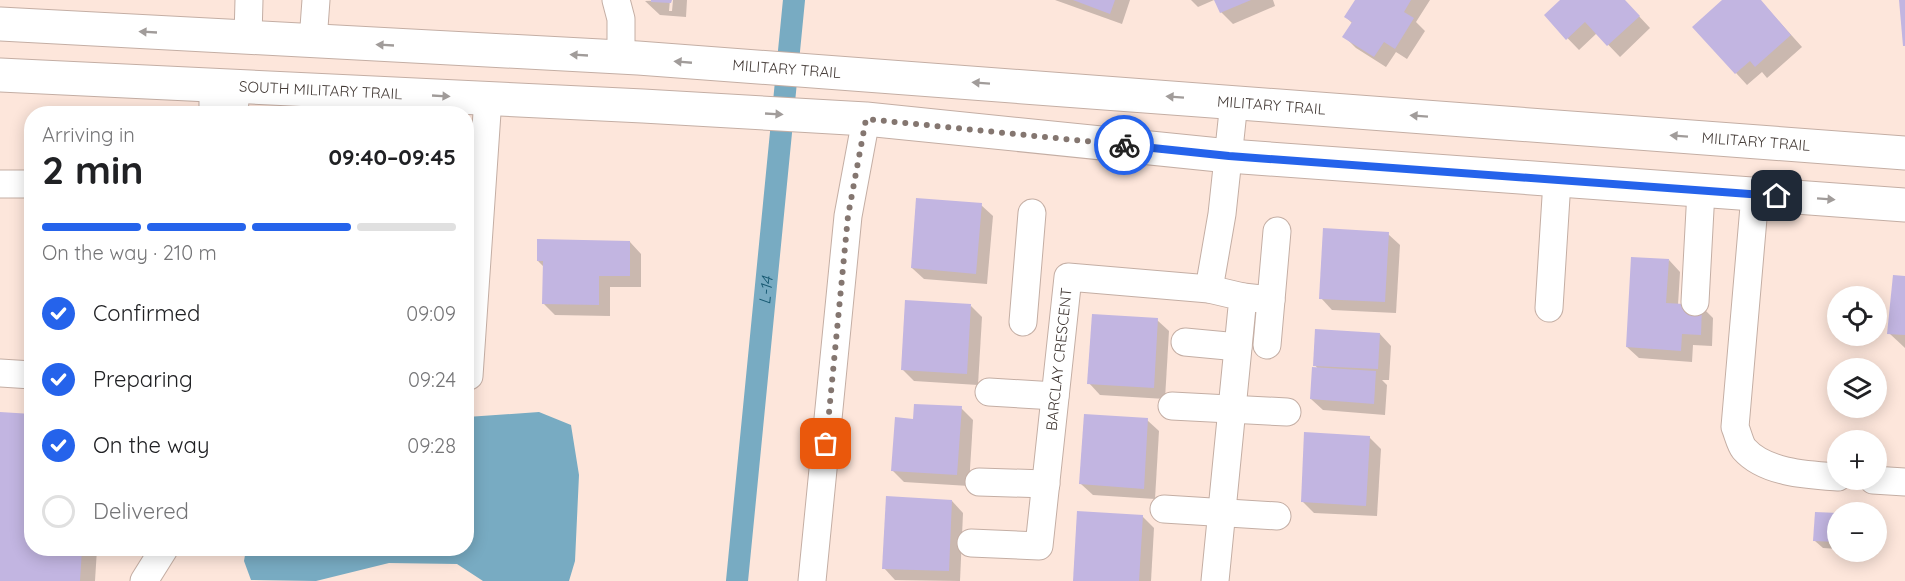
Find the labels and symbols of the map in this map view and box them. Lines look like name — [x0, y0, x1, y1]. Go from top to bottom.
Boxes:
one-way arrow — [139, 27, 158, 37]
one-way arrow — [375, 40, 394, 49]
one-way arrow — [570, 51, 589, 60]
street label: MILITARY TRAIL — [732, 55, 842, 82]
one-way arrow — [673, 57, 692, 67]
street label: SOUTH MILITARY TRAIL — [239, 77, 403, 103]
one-way arrow — [971, 79, 990, 88]
one-way arrow — [431, 91, 450, 101]
street label: MILITARY TRAIL — [1216, 91, 1326, 119]
one-way arrow — [1166, 93, 1185, 102]
one-way arrow — [765, 109, 784, 118]
one-way arrow — [1409, 111, 1428, 121]
courier — [1094, 115, 1154, 175]
street label: MILITARY TRAIL — [1701, 128, 1811, 155]
one-way arrow — [1670, 131, 1689, 141]
pin — [1751, 170, 1802, 221]
one-way arrow — [1817, 195, 1836, 204]
water label: L-14 — [754, 274, 777, 305]
street label: BARCLAY CRESCENT — [1041, 287, 1076, 432]
pin — [800, 418, 851, 469]

